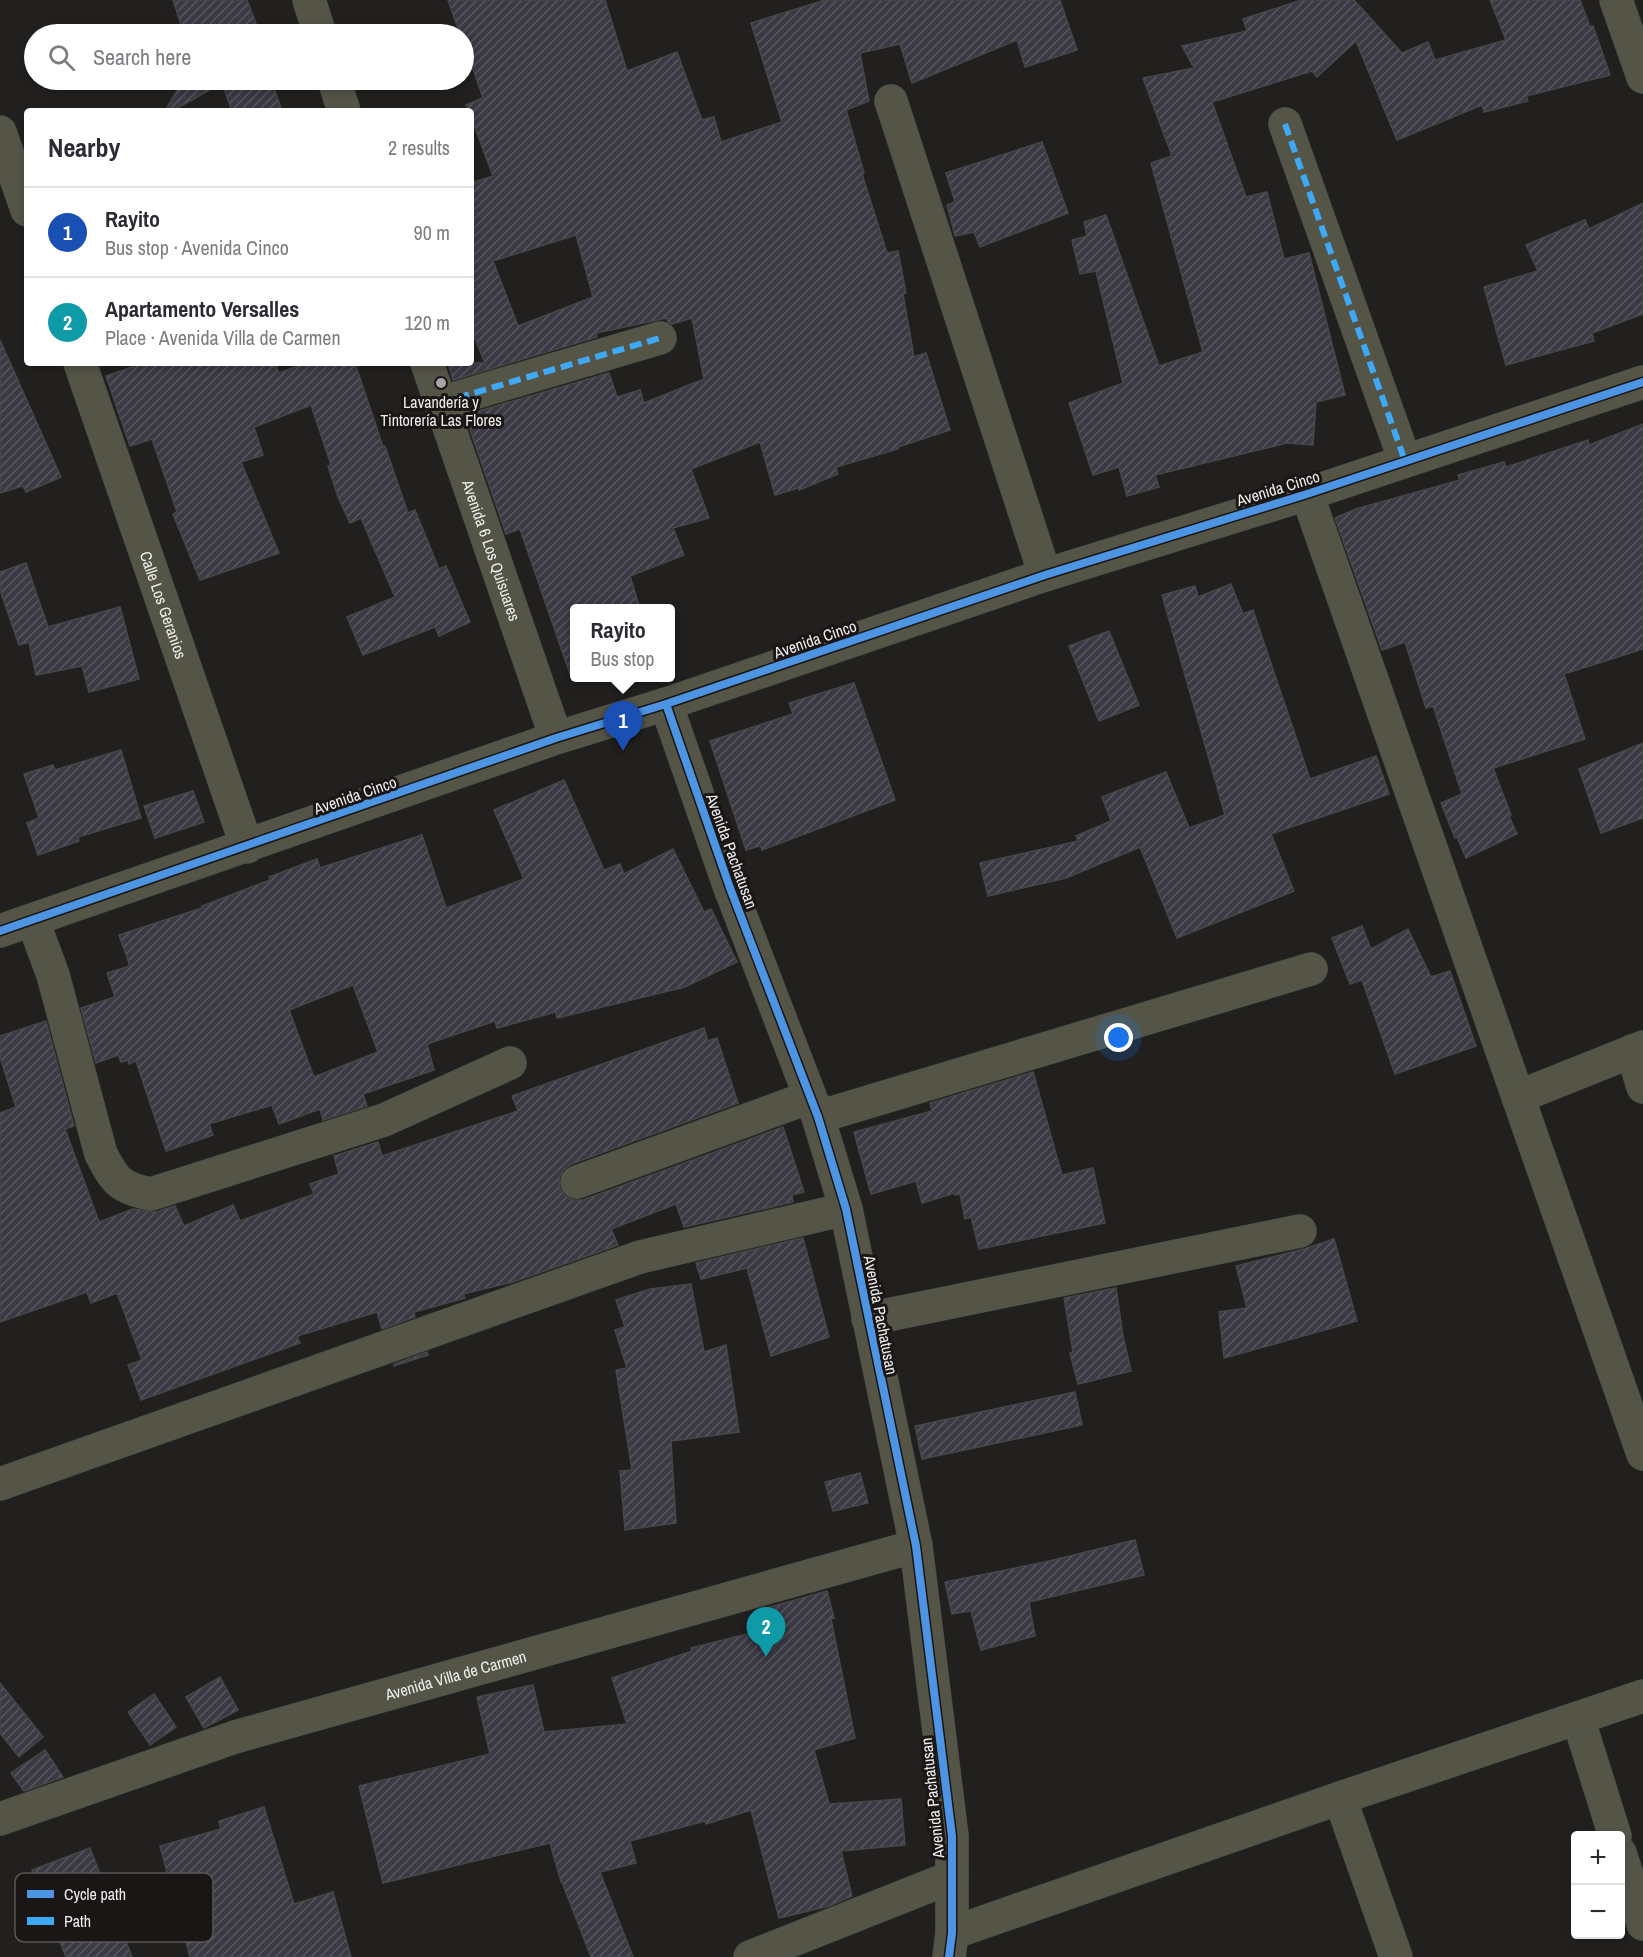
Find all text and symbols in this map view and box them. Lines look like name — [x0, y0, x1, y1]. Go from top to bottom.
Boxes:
search box — [24, 24, 474, 90]
icon: search — [45, 41, 78, 74]
text: Search here — [93, 42, 191, 72]
text: Nearby — [48, 130, 120, 165]
text: 2 results — [388, 134, 450, 161]
text: Rayito — [105, 204, 160, 234]
text: 1 — [63, 219, 72, 246]
text: 90 m — [414, 219, 450, 246]
text: Bus stop · Avenida Cinco — [105, 234, 289, 261]
text: Apartamento Versalles — [105, 294, 299, 324]
text: 2 — [63, 309, 72, 336]
text: 120 m — [404, 309, 450, 336]
text: Place · Avenida Villa de Carmen — [105, 324, 341, 351]
marker: Lavandería y Tintorería Las Flores — [434, 376, 448, 390]
place label: Lavandería y Tintorería Las Flores — [380, 391, 502, 431]
street label: Avenida Cinco — [1233, 465, 1322, 511]
street label: Avenida 6 Los Quisuares — [457, 476, 526, 624]
street label: Calle Los Geranios — [135, 548, 192, 662]
popup — [570, 604, 675, 682]
text: Rayito — [591, 615, 646, 645]
street label: Avenida Cinco — [770, 615, 859, 664]
text: Bus stop — [591, 645, 654, 672]
pin: 1 — [604, 702, 642, 751]
street label: Avenida Cinco — [310, 771, 399, 820]
street label: Avenida Pachatusan — [701, 790, 763, 912]
your location — [1104, 1023, 1133, 1052]
street label: Avenida Pachatusan — [858, 1253, 903, 1376]
pin: 2 — [746, 1608, 786, 1657]
street label: Avenida Villa de Carmen — [382, 1645, 529, 1706]
street label: Avenida Pachatusan — [915, 1737, 949, 1860]
map controls — [1571, 1831, 1625, 1939]
button: + — [1571, 1831, 1625, 1885]
legend — [15, 1873, 213, 1942]
text: Cycle path — [64, 1883, 126, 1905]
button: − — [1571, 1885, 1625, 1939]
text: Path — [64, 1910, 91, 1932]

